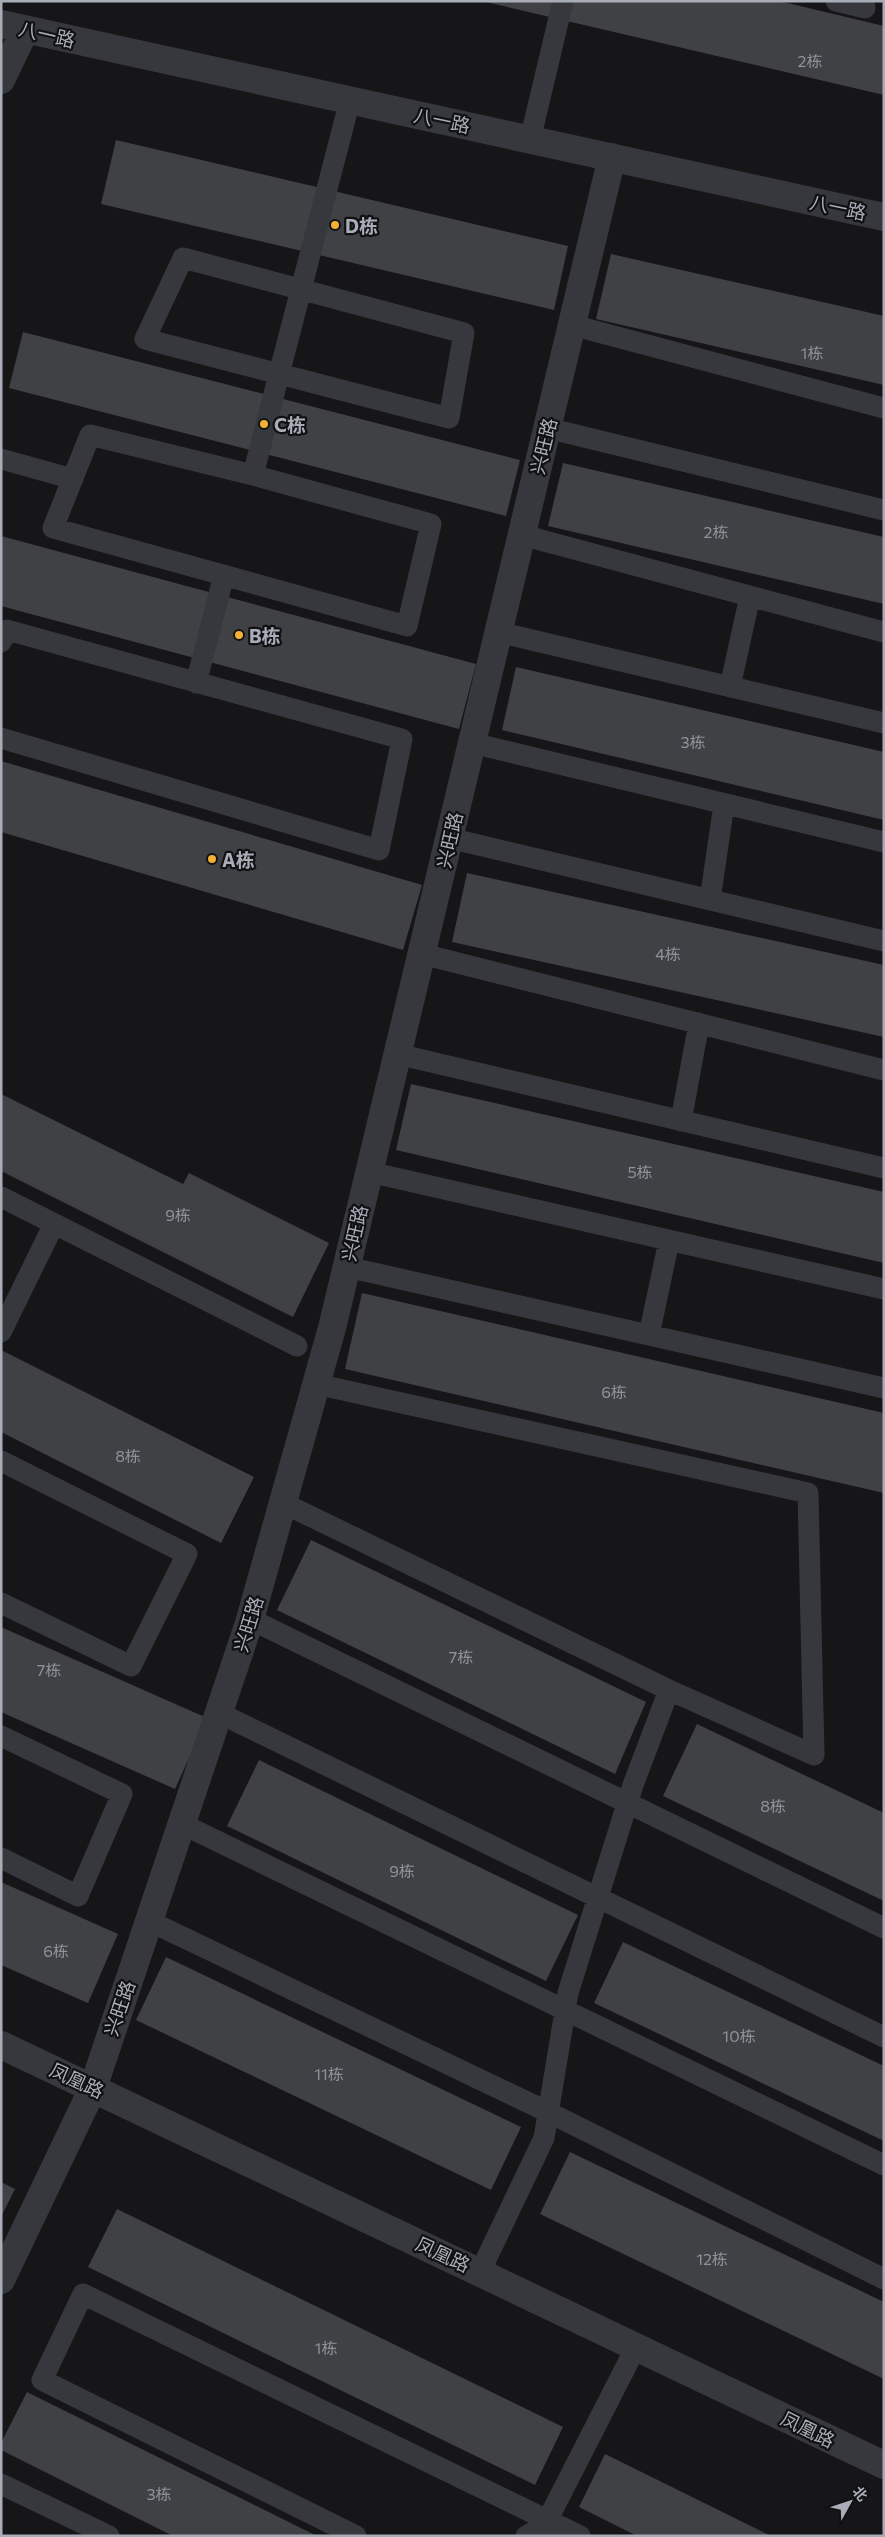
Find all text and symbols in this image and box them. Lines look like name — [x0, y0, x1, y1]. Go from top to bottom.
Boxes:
street label: 八一路 — [17, 16, 77, 52]
house number: 2栋 — [798, 51, 822, 70]
street label: 八一路 — [412, 103, 472, 137]
street label: 八一路 — [808, 190, 868, 224]
place label: D栋 — [345, 214, 378, 237]
marker: D栋 — [329, 219, 341, 231]
house number: 1栋 — [801, 343, 823, 362]
place label: C栋 — [274, 413, 306, 436]
street label: 兴旺路 — [525, 416, 561, 476]
marker: C栋 — [258, 418, 270, 430]
house number: 2栋 — [704, 522, 728, 541]
place label: B栋 — [249, 624, 281, 647]
marker: B栋 — [233, 629, 245, 641]
house number: 3栋 — [680, 732, 706, 751]
street label: 兴旺路 — [431, 810, 467, 870]
place label: A栋 — [222, 848, 255, 871]
marker: A栋 — [206, 853, 218, 865]
house number: 4栋 — [655, 944, 681, 963]
house number: 5栋 — [627, 1162, 653, 1181]
street label: 兴旺路 — [336, 1203, 372, 1263]
house number: 9栋 — [165, 1205, 191, 1224]
house number: 6栋 — [601, 1382, 627, 1401]
house number: 8栋 — [115, 1446, 141, 1465]
street label: 兴旺路 — [229, 1593, 267, 1655]
house number: 7栋 — [449, 1647, 473, 1666]
house number: 7栋 — [37, 1660, 61, 1679]
house number: 8栋 — [760, 1796, 786, 1815]
house number: 9栋 — [389, 1861, 415, 1880]
house number: 6栋 — [43, 1941, 69, 1960]
street label: 兴旺路 — [99, 1977, 139, 2039]
house number: 10栋 — [722, 2026, 756, 2045]
street label: 凤凰路 — [46, 2058, 108, 2102]
house number: 11栋 — [314, 2064, 344, 2083]
street label: 凤凰路 — [412, 2232, 474, 2276]
house number: 12栋 — [696, 2249, 728, 2268]
house number: 1栋 — [315, 2338, 337, 2357]
street label: 凤凰路 — [777, 2406, 839, 2452]
north arrow — [825, 2477, 875, 2527]
text: 北 — [849, 2482, 871, 2504]
house number: 3栋 — [146, 2484, 172, 2503]

